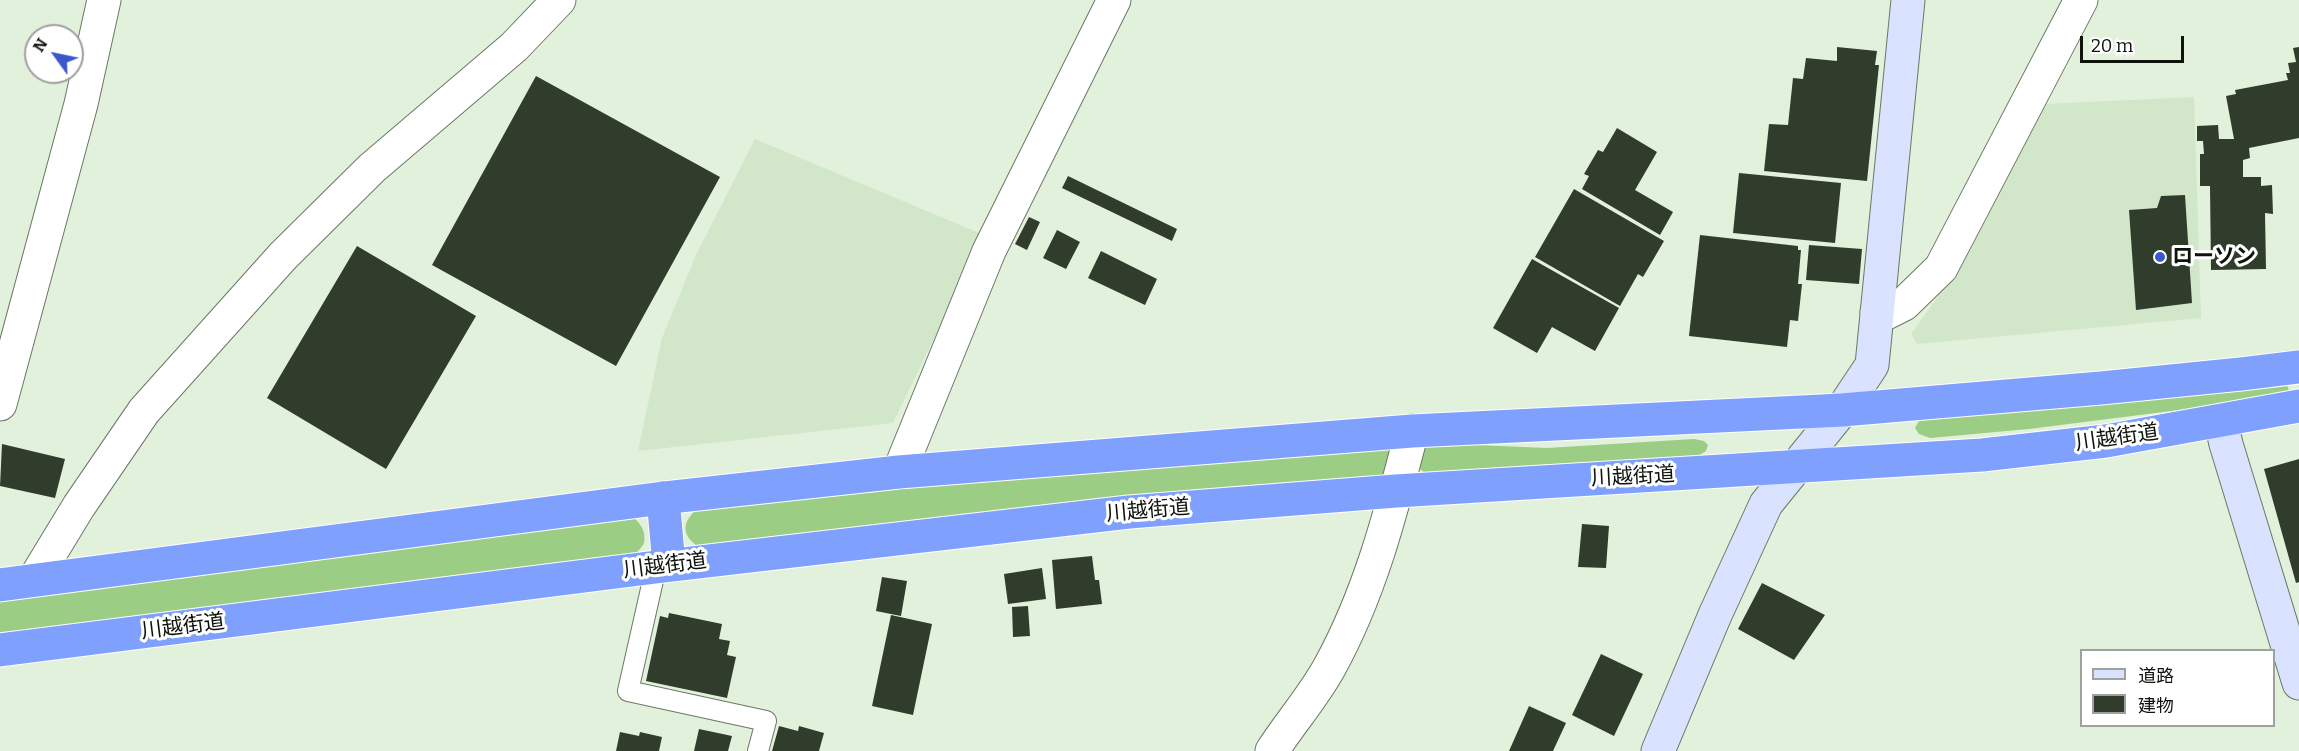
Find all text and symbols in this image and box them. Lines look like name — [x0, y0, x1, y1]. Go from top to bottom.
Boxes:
north arrow — [24, 24, 84, 84]
scale bar — [2083, 24, 2186, 62]
text: N — [29, 35, 51, 55]
text: 20 m — [2091, 35, 2133, 57]
place label: ローソン — [2172, 244, 2256, 270]
marker: ローソン — [2153, 250, 2167, 264]
street label: 川越街道 — [2074, 420, 2160, 456]
street label: 川越街道 — [1590, 462, 1676, 492]
street label: 川越街道 — [1105, 495, 1191, 527]
street label: 川越街道 — [622, 548, 708, 584]
street label: 川越街道 — [140, 609, 226, 645]
legend — [2080, 649, 2275, 727]
text: 道路 — [2138, 665, 2174, 687]
text: 建物 — [2138, 695, 2174, 717]

